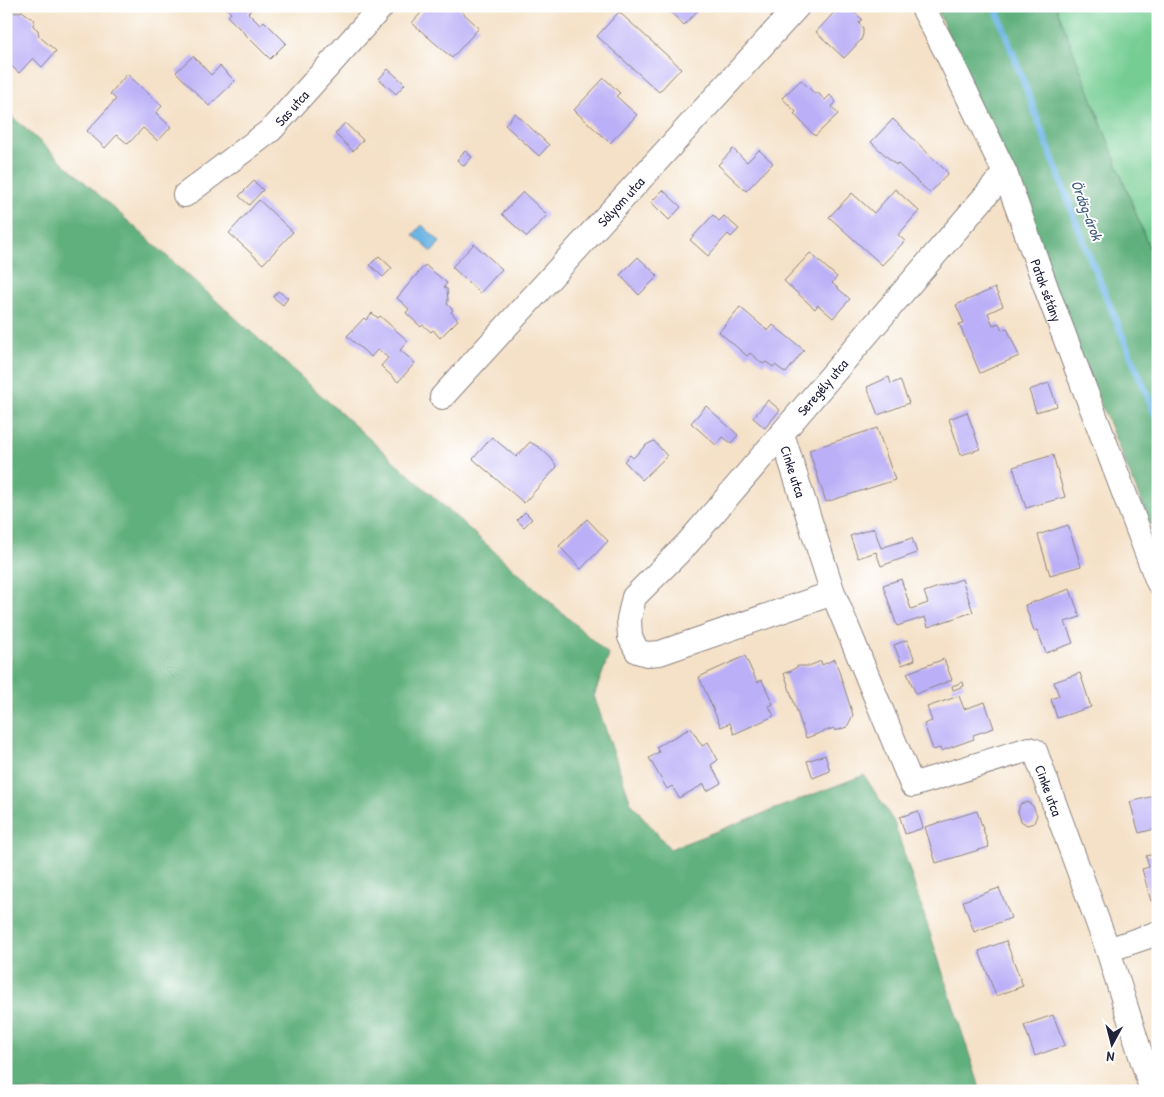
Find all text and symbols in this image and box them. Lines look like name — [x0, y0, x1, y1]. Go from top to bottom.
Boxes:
street label: Sas utca — [270, 85, 313, 129]
street label: Sólyom utca — [593, 172, 648, 230]
water label: Ördög-árok — [1066, 177, 1109, 245]
street label: Patak sétány — [1027, 256, 1067, 324]
street label: Seregély utca — [792, 354, 852, 419]
street label: Cinke utca — [777, 443, 811, 500]
street label: Cinke utca — [1031, 762, 1068, 819]
north arrow — [1086, 1020, 1136, 1070]
text: N — [1105, 1047, 1115, 1067]

